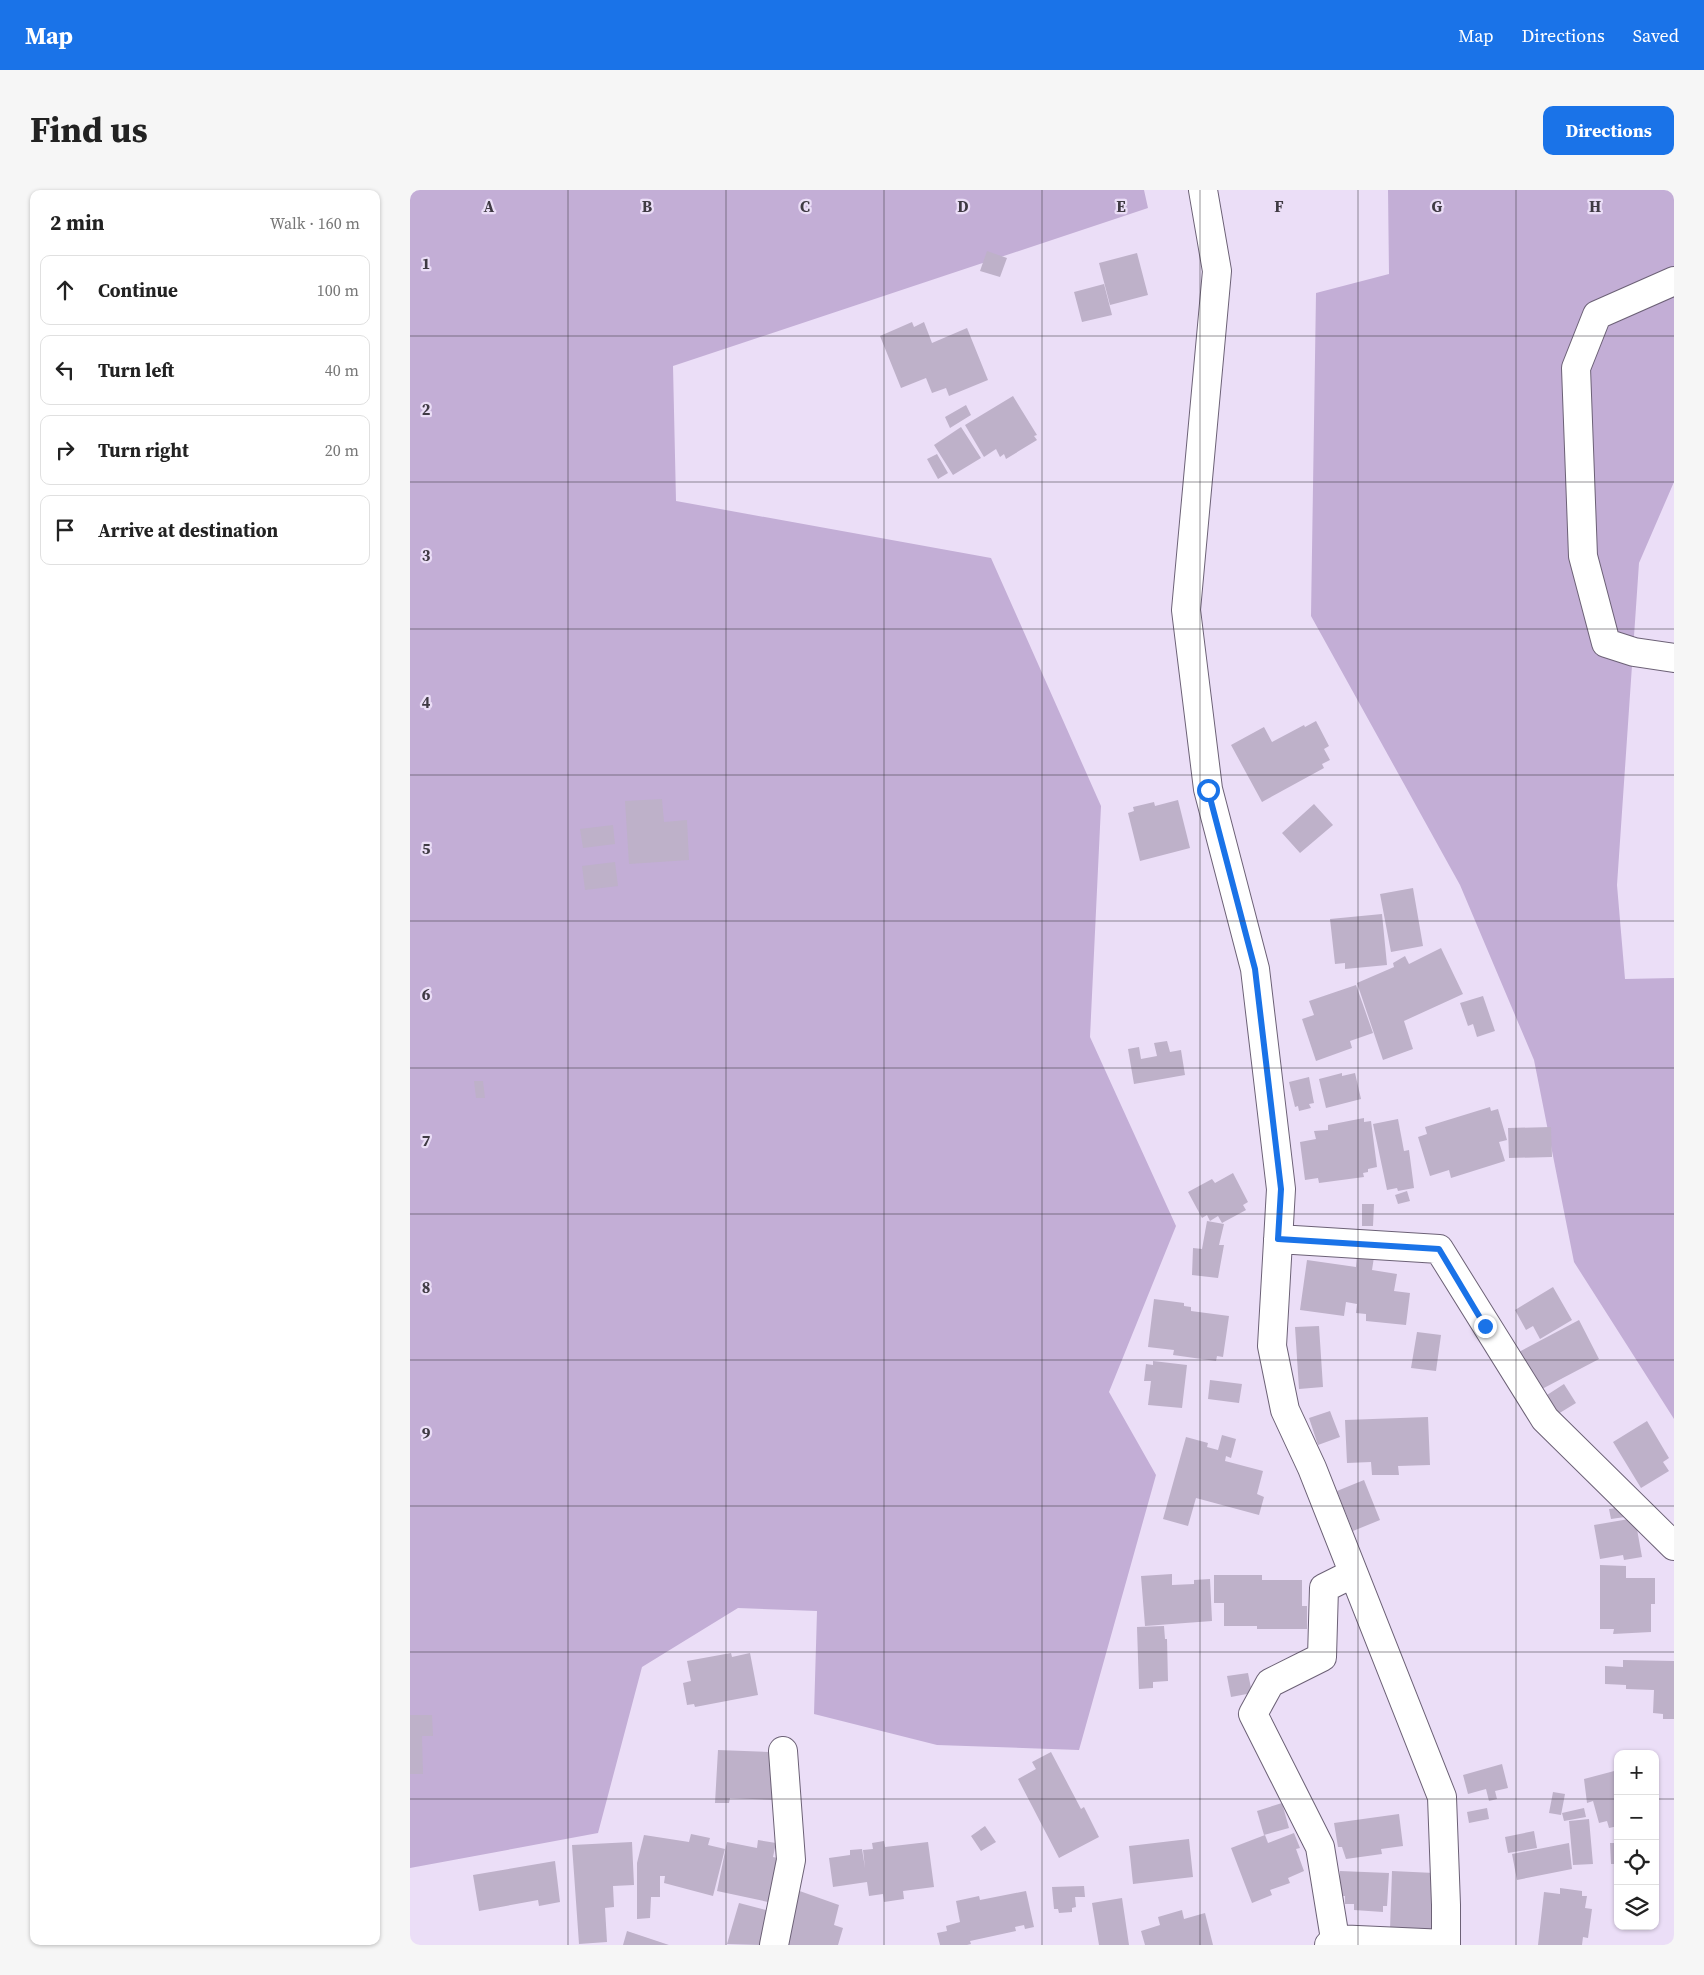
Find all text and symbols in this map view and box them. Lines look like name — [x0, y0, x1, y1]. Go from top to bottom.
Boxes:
text: Map — [25, 19, 73, 52]
text: Map — [1458, 23, 1494, 48]
text: Directions — [1522, 23, 1605, 48]
text: Saved — [1633, 23, 1679, 48]
text: Find us — [30, 106, 148, 154]
button: Directions — [1543, 106, 1674, 155]
text: A — [484, 195, 495, 217]
text: B — [642, 195, 653, 217]
text: C — [800, 195, 810, 217]
text: D — [957, 195, 969, 217]
text: E — [1116, 195, 1126, 217]
text: F — [1274, 195, 1284, 217]
text: G — [1432, 195, 1443, 217]
text: H — [1589, 195, 1601, 217]
text: 2 min — [50, 208, 105, 237]
text: Walk · 160 m — [270, 212, 360, 234]
text: 1 — [422, 252, 430, 274]
icon: ahead — [51, 276, 79, 304]
text: Continue — [98, 277, 178, 303]
text: 100 m — [317, 279, 359, 301]
icon: left — [51, 356, 79, 384]
text: Turn left — [98, 357, 174, 383]
text: 40 m — [325, 359, 359, 381]
text: 2 — [422, 398, 431, 420]
icon: right — [51, 436, 79, 464]
text: Turn right — [98, 437, 189, 463]
text: 20 m — [325, 439, 359, 461]
icon: arrive — [51, 516, 79, 544]
text: Arrive at destination — [98, 517, 278, 543]
text: 3 — [422, 544, 431, 566]
text: 4 — [422, 691, 431, 713]
route start — [1197, 779, 1220, 802]
text: 5 — [422, 837, 431, 859]
text: 6 — [422, 983, 431, 1005]
text: 7 — [422, 1129, 431, 1151]
text: 8 — [422, 1276, 430, 1298]
route end — [1474, 1315, 1497, 1338]
text: 9 — [422, 1422, 431, 1444]
map controls — [1614, 1750, 1659, 1930]
button: + — [1614, 1750, 1659, 1795]
button: − — [1614, 1795, 1659, 1840]
button: locate — [1614, 1840, 1659, 1885]
button: layers — [1614, 1885, 1659, 1930]

